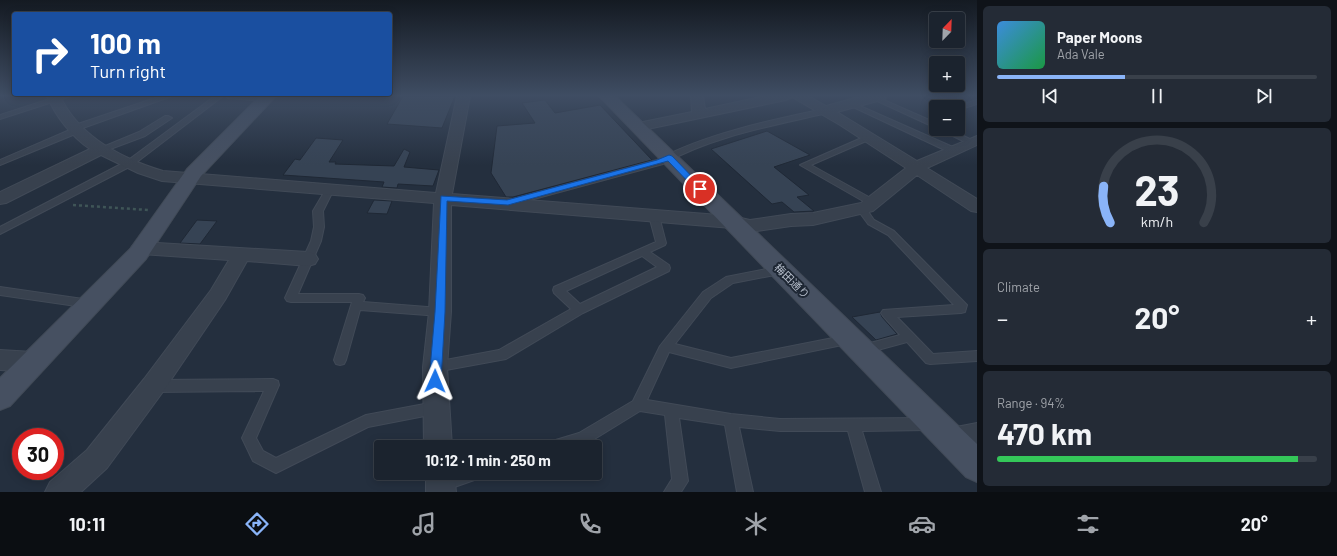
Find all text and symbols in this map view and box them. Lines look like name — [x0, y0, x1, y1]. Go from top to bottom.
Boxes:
north arrow — [929, 12, 965, 48]
map controls — [929, 12, 965, 136]
text: 100 m — [90, 26, 161, 60]
icon: right — [24, 28, 76, 80]
text: Paper Moons — [1057, 28, 1142, 46]
text: Ada Vale — [1057, 46, 1105, 62]
button: + — [929, 56, 965, 92]
text: Turn right — [90, 60, 166, 82]
icon: previous — [1039, 85, 1061, 107]
icon: pause — [1146, 85, 1168, 107]
icon: next — [1253, 85, 1275, 107]
button: − — [929, 100, 965, 136]
text: 23 — [1134, 164, 1180, 214]
pin — [683, 172, 717, 206]
icon: arrive — [689, 178, 711, 200]
text: km/h — [1141, 213, 1173, 230]
street label: 梅田通り — [772, 260, 813, 301]
text: Climate — [997, 279, 1040, 295]
text: 20° — [1134, 299, 1180, 335]
text: − — [997, 305, 1008, 331]
text: + — [1306, 305, 1317, 331]
position arrow — [414, 360, 456, 402]
text: Range · 94% — [997, 395, 1065, 411]
text: 470 km — [997, 415, 1092, 451]
speed limit sign: 30 — [12, 428, 64, 480]
text: 10:12 · 1 min · 250 m — [425, 451, 551, 469]
icon: directions — [243, 510, 271, 538]
icon: music — [410, 510, 438, 538]
icon: phone — [576, 510, 604, 538]
icon: climate — [742, 510, 770, 538]
icon: car — [908, 510, 936, 538]
icon: filters — [1074, 510, 1102, 538]
text: 10:11 — [69, 513, 105, 535]
text: 20° — [1241, 513, 1268, 535]

